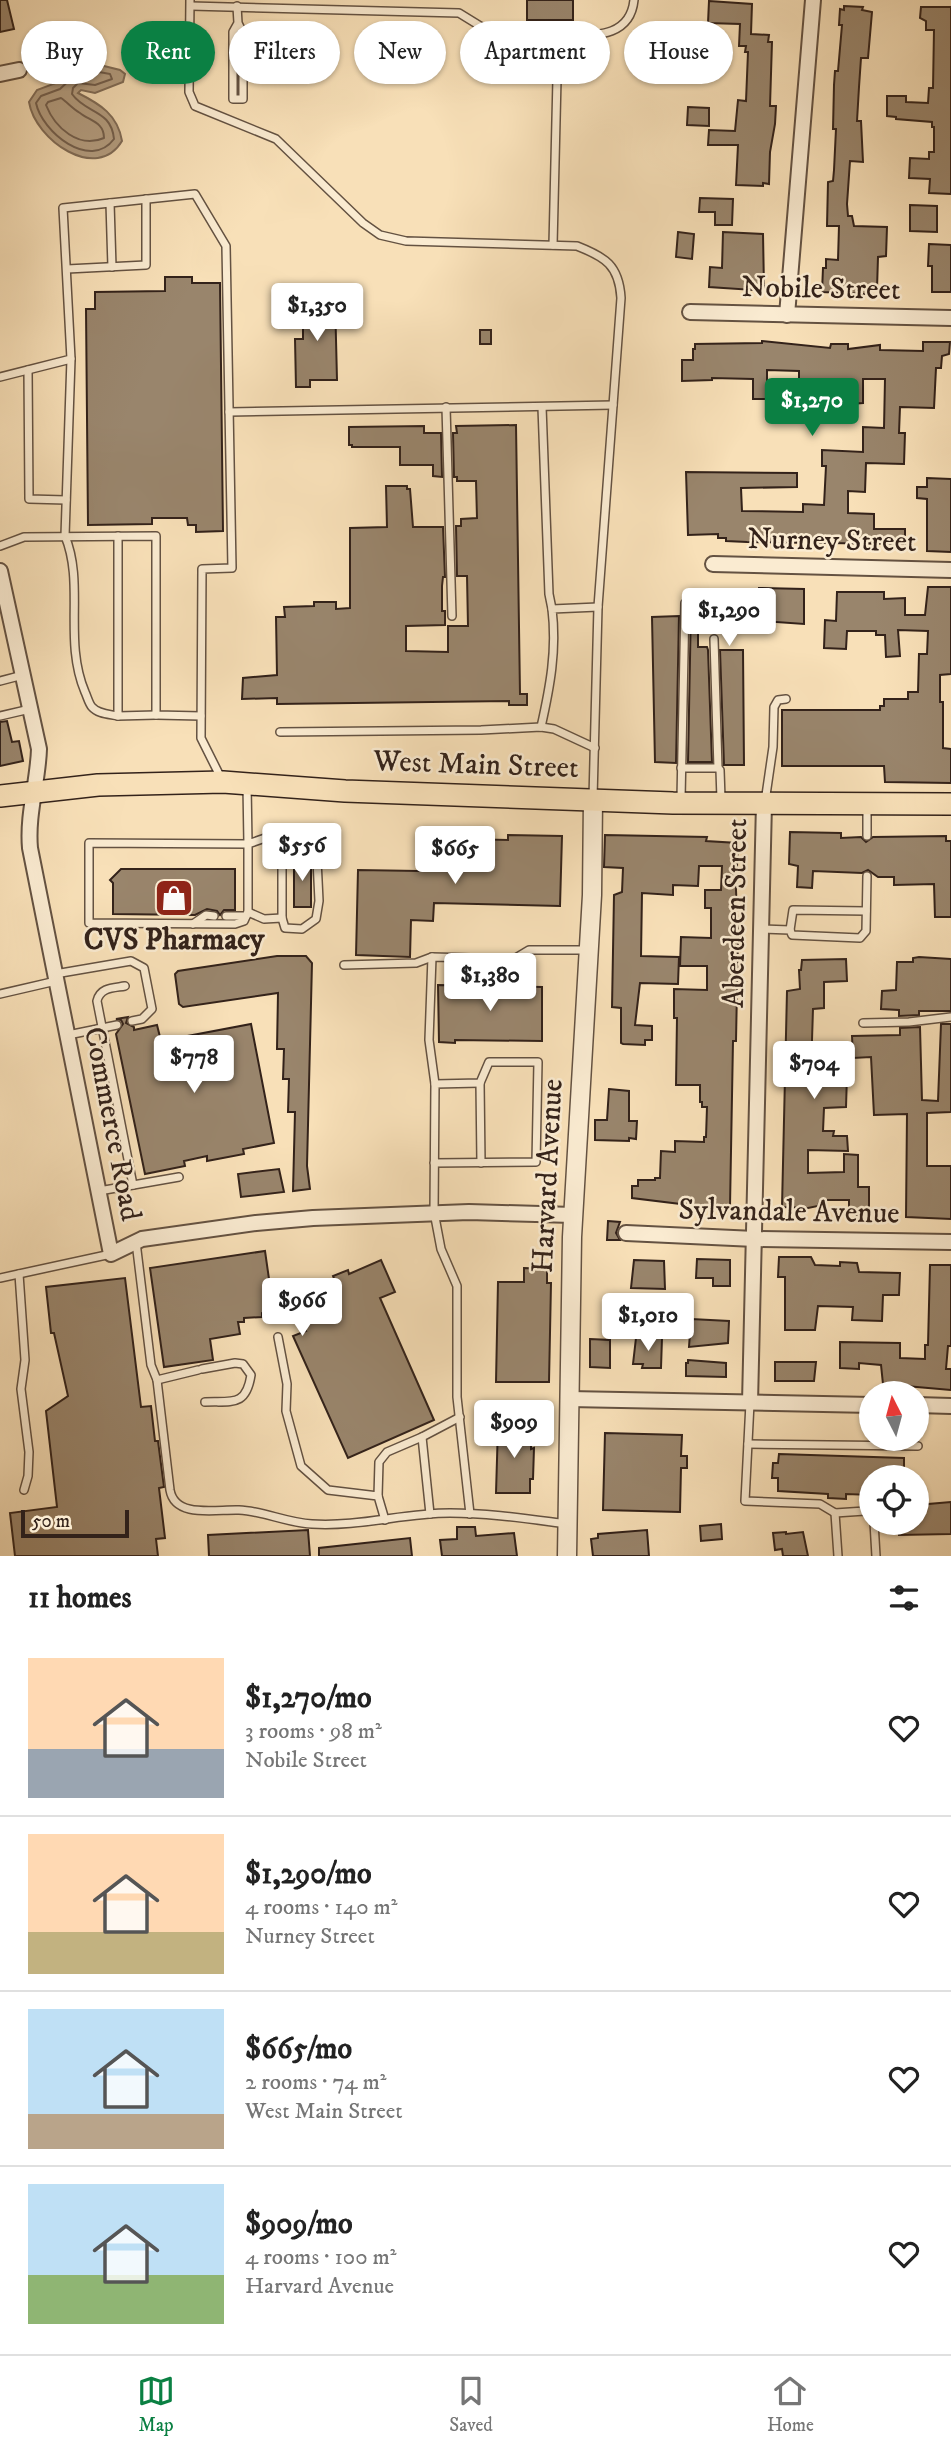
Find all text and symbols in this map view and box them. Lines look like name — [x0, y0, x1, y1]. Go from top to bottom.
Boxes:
chip: Buy — [21, 21, 107, 84]
chip: Rent — [121, 21, 215, 84]
chip: Filters — [229, 21, 340, 84]
chip: New — [354, 21, 446, 84]
chip: Apartment — [460, 21, 610, 84]
chip: House — [624, 21, 733, 84]
street label: Nobile Street — [741, 269, 901, 309]
pin: $1,350 — [260, 284, 374, 343]
text: $1,350 — [287, 291, 347, 320]
pin: $1,270 — [755, 378, 869, 438]
text: $1,270 — [781, 386, 843, 415]
street label: Nurney Street — [747, 521, 917, 561]
pin: $1,290 — [672, 588, 786, 648]
text: $1,290 — [698, 596, 760, 625]
street label: West Main Street — [372, 743, 579, 787]
street label: Aberdeen Street — [716, 818, 756, 1008]
pin: $556 — [261, 824, 343, 883]
pin: $665 — [414, 826, 496, 886]
text: $556 — [278, 831, 326, 860]
text: $665 — [431, 834, 479, 863]
shop icon: CVS Pharmacy — [153, 877, 195, 919]
place label: CVS Pharmacy — [84, 922, 265, 959]
pin: $1,380 — [433, 954, 547, 1013]
text: $1,380 — [460, 961, 520, 990]
street label: Commerce Road — [75, 1024, 149, 1224]
pin: $778 — [153, 1036, 235, 1095]
pin: $704 — [773, 1042, 855, 1101]
text: $778 — [170, 1043, 218, 1072]
text: $704 — [789, 1049, 839, 1078]
street label: Harvard Avenue — [524, 1078, 572, 1274]
street label: Sylvandale Avenue — [678, 1192, 900, 1232]
pin: $966 — [261, 1278, 343, 1338]
text: $966 — [278, 1286, 326, 1315]
pin: $1,010 — [591, 1294, 705, 1353]
text: $1,010 — [618, 1301, 678, 1330]
north arrow — [859, 1381, 929, 1451]
map controls — [859, 1381, 929, 1535]
pin: $909 — [473, 1400, 555, 1460]
text: $909 — [490, 1408, 538, 1437]
button: locate — [859, 1465, 929, 1535]
scale bar — [21, 1507, 130, 1539]
text: 50 m — [32, 1510, 70, 1533]
icon: filters — [885, 1579, 923, 1617]
text: 11 homes — [28, 1580, 132, 1617]
text: $1,270/mo — [245, 1680, 372, 1717]
icon: home — [84, 1686, 168, 1770]
icon: heart — [885, 1709, 923, 1747]
text: 3 rooms · 98 m² — [245, 1717, 382, 1746]
text: Nobile Street — [245, 1746, 367, 1775]
text: $1,290/mo — [245, 1856, 372, 1893]
icon: home — [84, 1862, 168, 1946]
icon: heart — [885, 1885, 923, 1923]
text: 4 rooms · 140 m² — [245, 1893, 398, 1922]
text: Nurney Street — [245, 1922, 375, 1951]
text: $665/mo — [245, 2031, 352, 2068]
icon: home — [84, 2037, 168, 2121]
icon: heart — [885, 2060, 923, 2098]
text: 2 rooms · 74 m² — [245, 2068, 386, 2097]
text: West Main Street — [245, 2097, 403, 2126]
text: $909/mo — [245, 2206, 353, 2243]
icon: home — [84, 2212, 168, 2296]
icon: heart — [885, 2235, 923, 2273]
text: 4 rooms · 100 m² — [245, 2243, 397, 2272]
text: Harvard Avenue — [245, 2272, 394, 2301]
tab: Map — [137, 2372, 175, 2437]
tab: Saved — [449, 2372, 493, 2437]
tab: Home — [767, 2372, 814, 2437]

